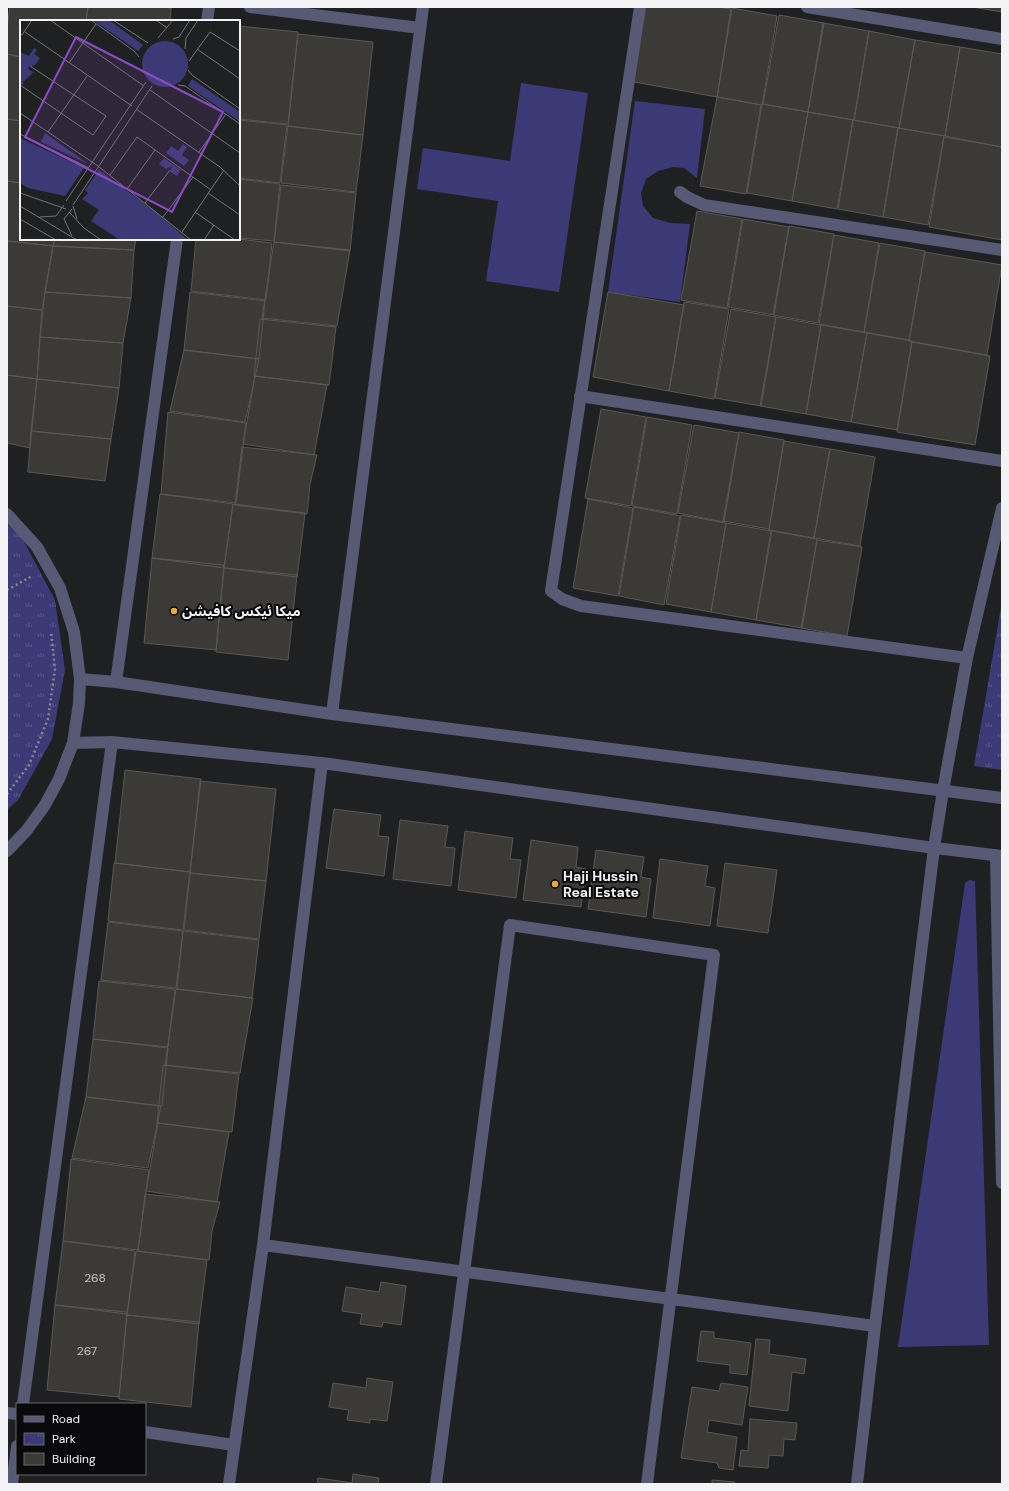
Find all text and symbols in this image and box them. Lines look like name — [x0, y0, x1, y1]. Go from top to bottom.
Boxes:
inset map — [20, 20, 240, 240]
place label: میکا ئیکس کافیشن — [182, 602, 301, 620]
marker: میکا ئیکس کافیشن — [169, 606, 179, 616]
place label: Haji Hussin Real Estate — [563, 867, 639, 901]
marker: Haji Hussin Real Estate — [550, 879, 560, 889]
house number: 268 — [84, 1270, 106, 1286]
house number: 267 — [77, 1343, 97, 1359]
legend — [16, 1403, 146, 1475]
text: Road — [52, 1411, 80, 1427]
text: Park — [52, 1431, 76, 1447]
text: Building — [52, 1451, 96, 1467]

